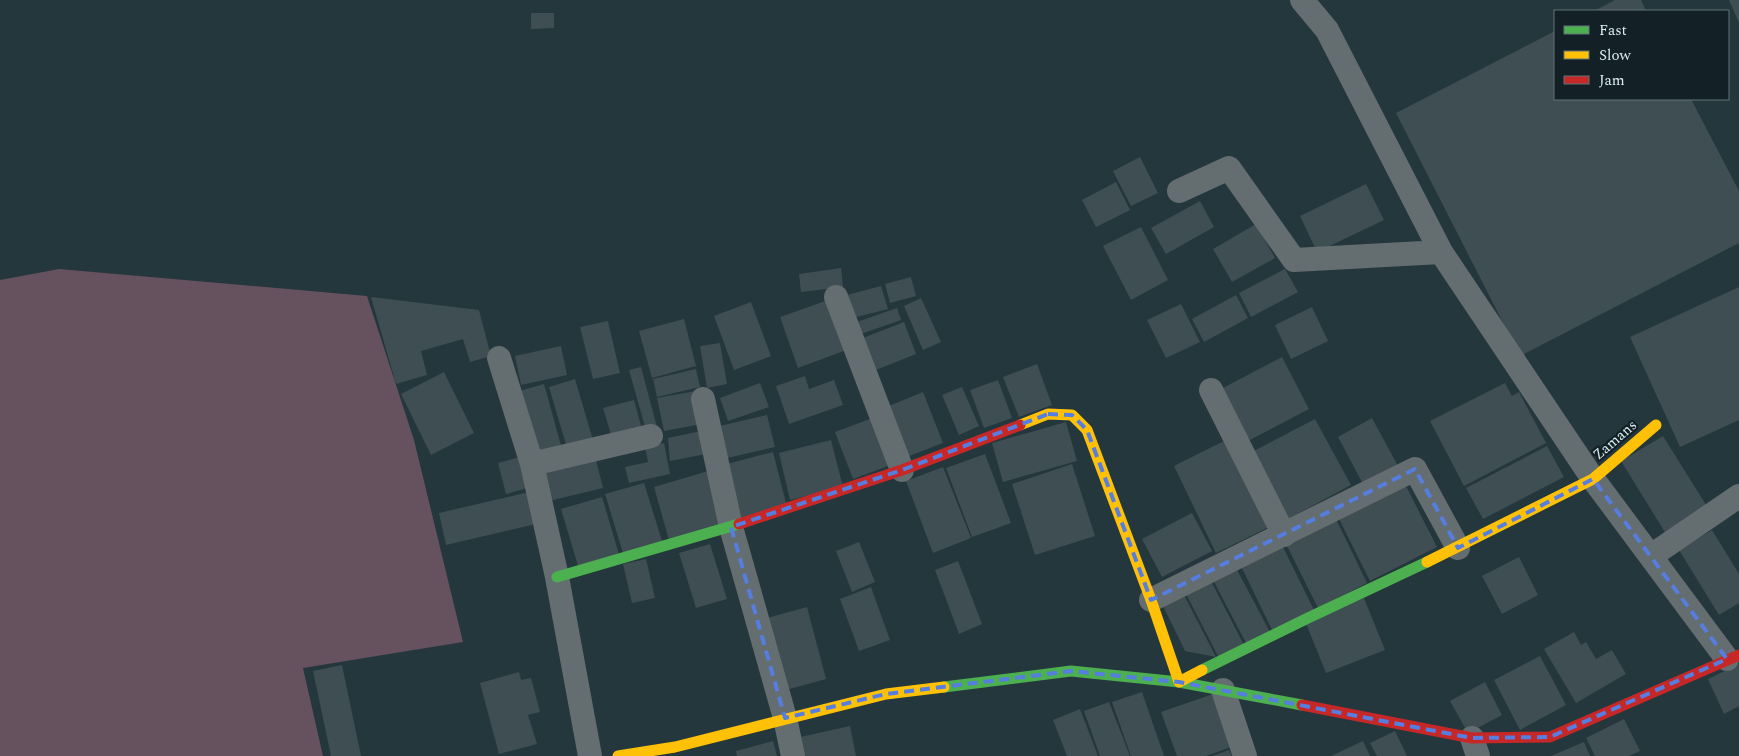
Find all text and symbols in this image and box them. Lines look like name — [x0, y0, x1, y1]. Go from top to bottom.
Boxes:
legend — [1554, 10, 1729, 100]
text: Fast — [1599, 19, 1627, 42]
text: Slow — [1599, 44, 1631, 67]
text: Jam — [1599, 69, 1625, 92]
street label: Zamans — [1588, 414, 1642, 466]

